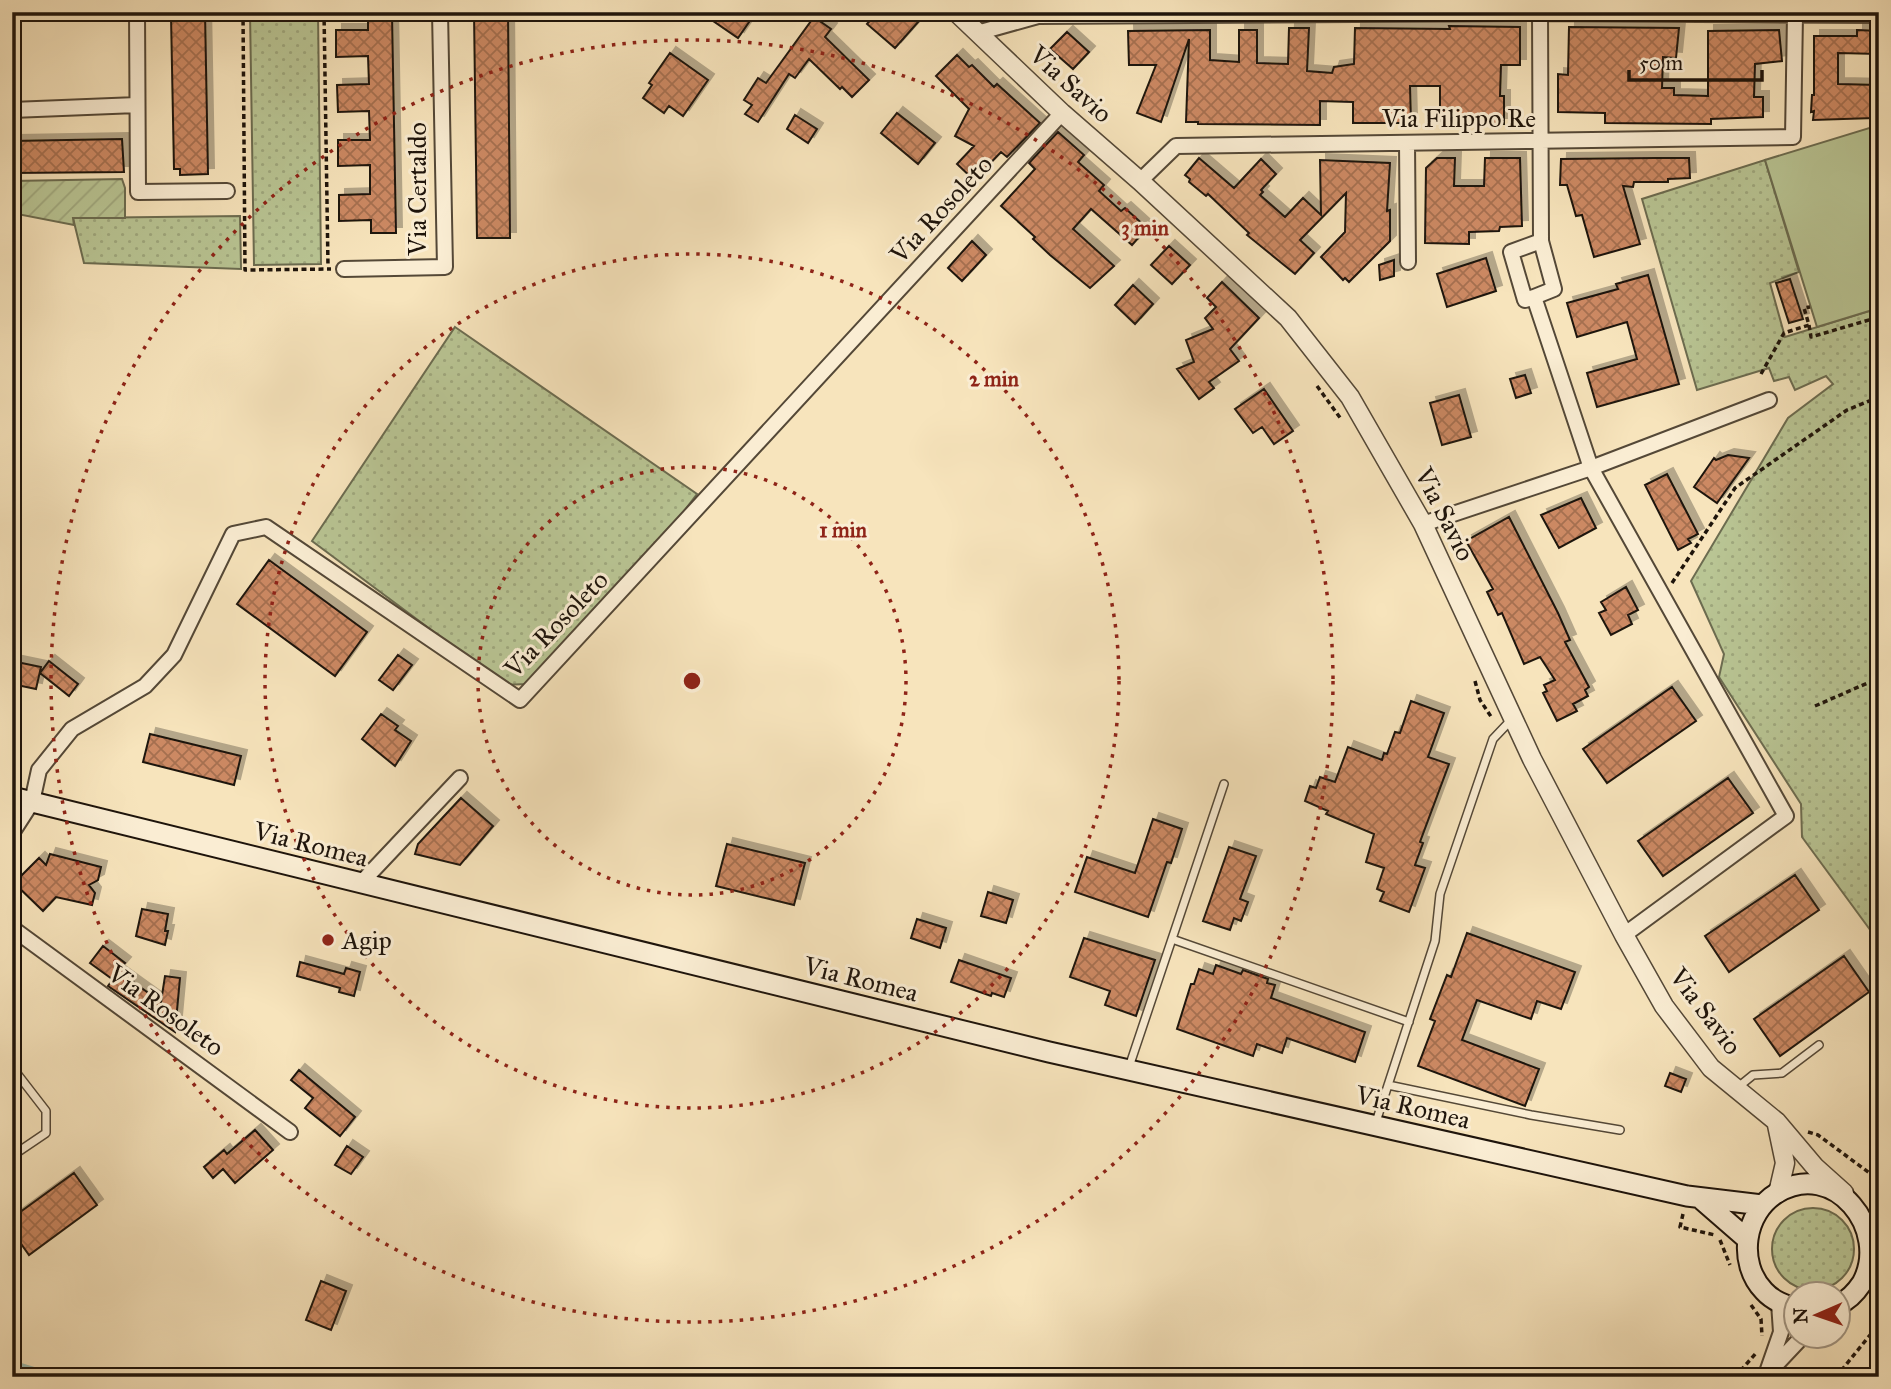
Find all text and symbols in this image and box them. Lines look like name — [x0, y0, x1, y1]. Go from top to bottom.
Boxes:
street label: Via Savio — [1022, 38, 1119, 129]
scale bar — [1629, 38, 1762, 82]
text: 50 m — [1639, 50, 1684, 76]
street label: Via Filippo Re — [1381, 102, 1536, 134]
street label: Via Certaldo — [401, 122, 433, 257]
street label: Via Rosoleto — [882, 148, 999, 270]
text: 3 min — [1121, 215, 1169, 241]
text: 2 min — [969, 366, 1019, 392]
street label: Via Savio — [1408, 461, 1482, 566]
text: 1 min — [819, 517, 867, 543]
street label: Via Rosoleto — [497, 564, 615, 685]
centre of rings — [680, 669, 704, 693]
street label: Via Romea — [250, 814, 371, 874]
place label: Agip — [341, 924, 392, 956]
marker: Agip — [320, 932, 336, 948]
street label: Via Romea — [800, 949, 921, 1009]
street label: Via Rosoleto — [101, 956, 230, 1063]
street label: Via Savio — [1662, 960, 1749, 1061]
street label: Via Romea — [1352, 1078, 1473, 1136]
north arrow — [1783, 1280, 1853, 1350]
text: N — [1789, 1307, 1812, 1324]

